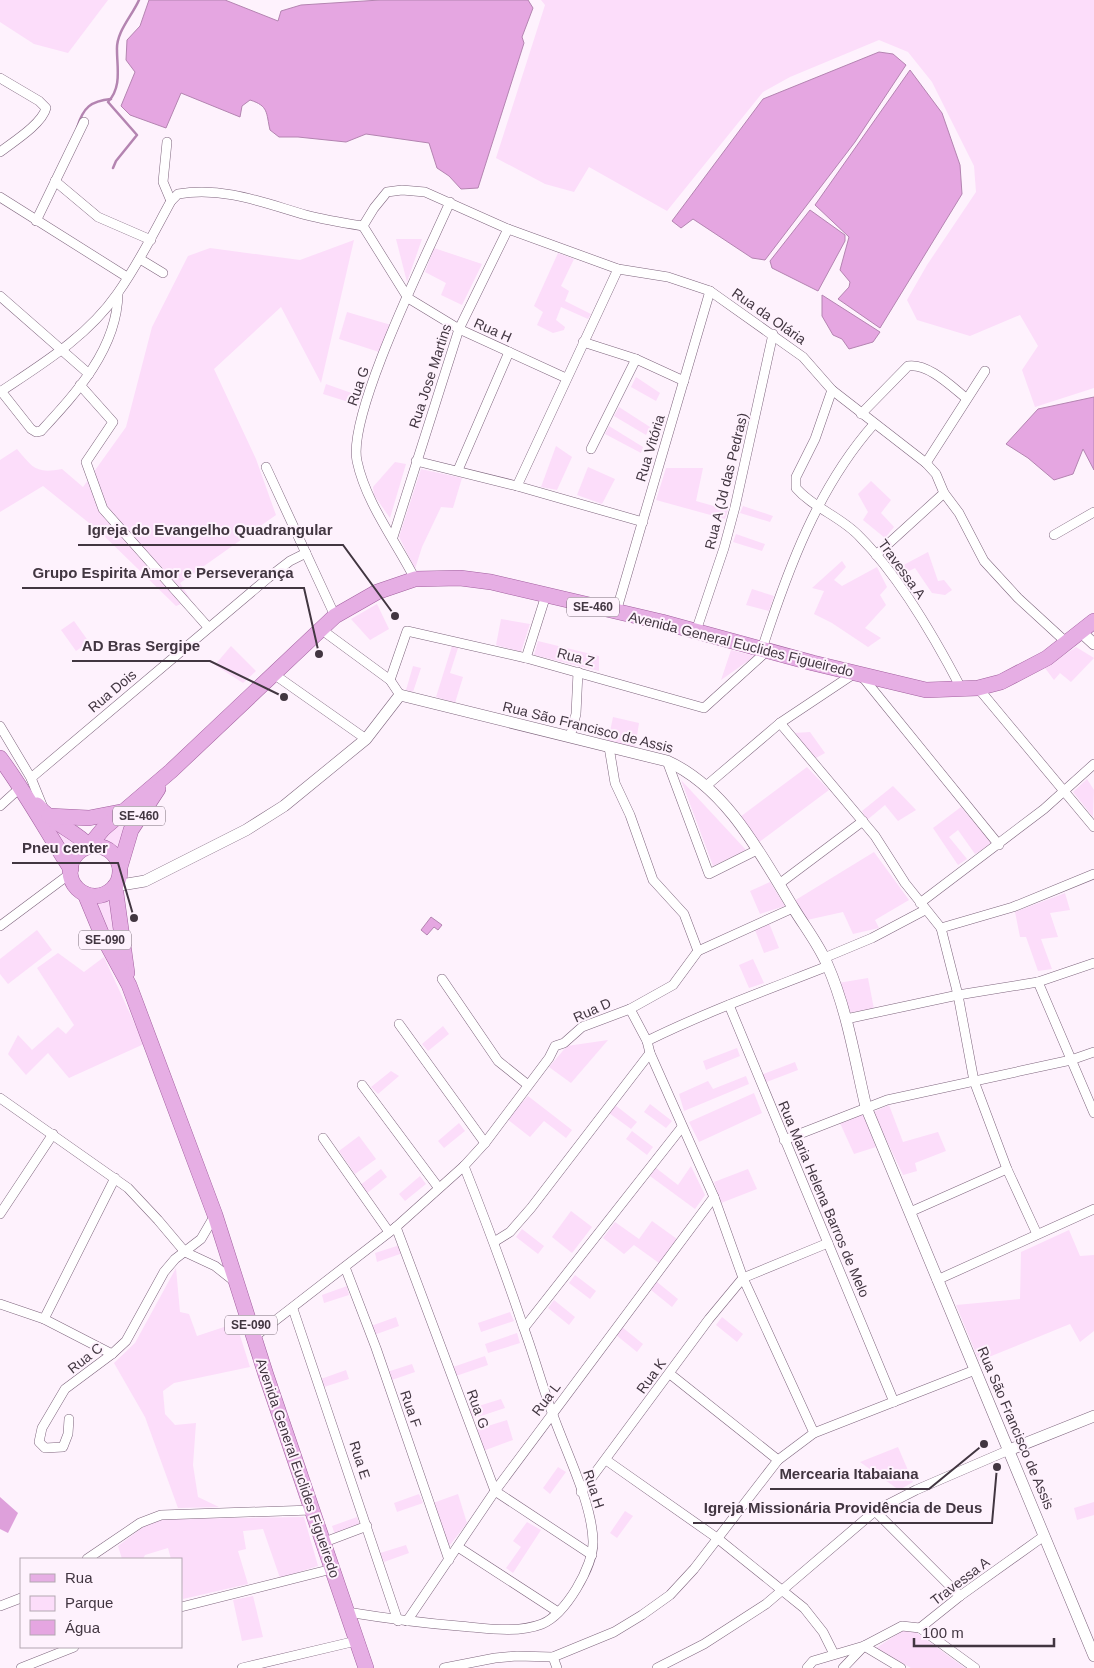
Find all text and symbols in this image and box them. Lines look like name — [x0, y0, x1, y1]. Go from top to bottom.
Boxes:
street label: Rua da Olária — [729, 285, 809, 347]
street label: Rua H — [472, 315, 514, 345]
street label: Rua Jose Martins — [406, 322, 454, 430]
street label: Rua G — [344, 364, 372, 408]
street label: Rua A (Jd das Pedras) — [701, 411, 751, 551]
street label: Rua Vitória — [632, 412, 668, 483]
callout: Igreja do Evangelho Quadrangular — [78, 515, 343, 545]
text: Igreja do Evangelho Quadrangular — [87, 521, 333, 538]
street label: Travessa A — [875, 536, 929, 602]
callout: Grupo Espirita Amor e Perseverança — [22, 558, 304, 588]
text: Grupo Espirita Amor e Perseverança — [32, 564, 294, 581]
road number: SE-460 — [567, 598, 619, 616]
street label: Avenida General Euclides Figueiredo — [627, 608, 855, 680]
callout: AD Bras Sergipe — [72, 631, 210, 661]
text: AD Bras Sergipe — [82, 637, 200, 654]
street label: Rua Z — [556, 644, 597, 670]
street label: Rua Dois — [85, 666, 139, 716]
street label: Rua São Francisco de Assis — [501, 698, 675, 756]
road number: SE-460 — [113, 806, 165, 826]
callout: Pneu center — [12, 833, 118, 863]
text: Pneu center — [22, 839, 108, 856]
road number: SE-090 — [79, 930, 131, 950]
street label: Rua D — [571, 995, 613, 1025]
street label: Rua Maria Helena Barros de Melo — [775, 1098, 873, 1300]
road number: SE-090 — [225, 1316, 277, 1334]
street label: Rua C — [64, 1339, 106, 1377]
street label: Rua São Francisco de Assis — [974, 1344, 1058, 1512]
street label: Rua K — [633, 1355, 669, 1396]
street label: Avenida General Euclides Figueiredo — [253, 1356, 343, 1580]
street label: Rua L — [528, 1379, 564, 1419]
street label: Rua G — [464, 1387, 492, 1431]
street label: Rua F — [397, 1388, 425, 1430]
street label: Rua E — [346, 1439, 374, 1481]
callout: Mercearia Itabaiana — [770, 1459, 929, 1489]
text: Mercearia Itabaiana — [779, 1465, 919, 1482]
street label: Rua H — [580, 1468, 608, 1510]
callout: Igreja Missionária Providência de Deus — [693, 1493, 992, 1523]
text: Igreja Missionária Providência de Deus — [704, 1499, 982, 1516]
street label: Travessa A — [927, 1553, 993, 1608]
legend — [20, 1558, 182, 1648]
text: Rua — [65, 1569, 93, 1586]
text: Parque — [65, 1594, 113, 1611]
scale bar — [914, 1616, 1054, 1648]
text: Água — [65, 1619, 101, 1636]
text: 100 m — [922, 1624, 964, 1641]

